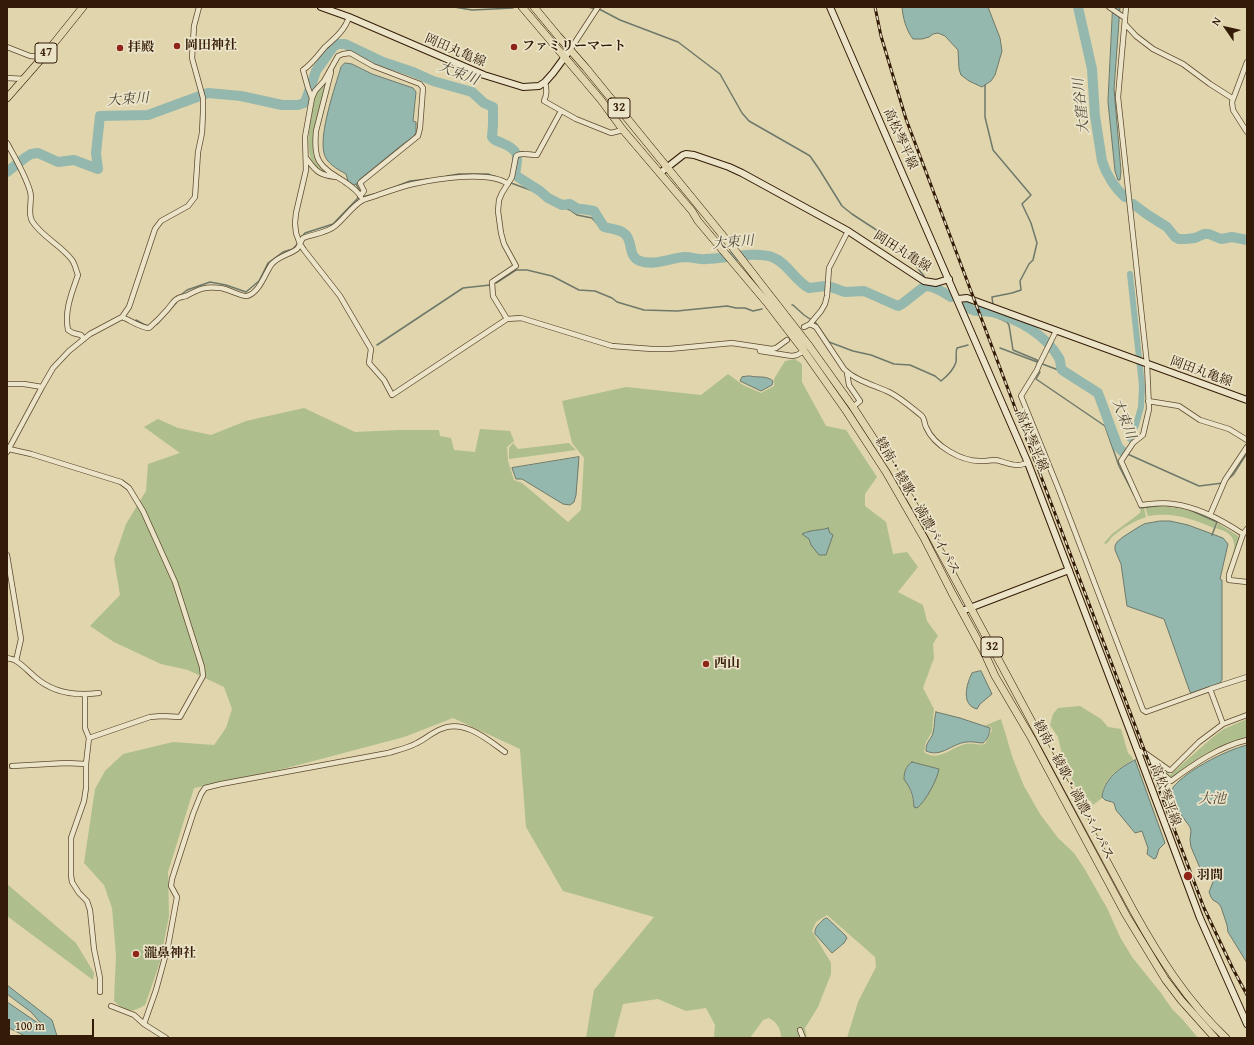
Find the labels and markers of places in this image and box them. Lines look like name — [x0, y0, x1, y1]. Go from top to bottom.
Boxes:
place label: 岡田神社 — [185, 38, 237, 54]
place label: ファミリーマート — [522, 39, 626, 55]
place label: 拝殿 — [128, 40, 154, 56]
marker: 岡田神社 — [172, 41, 182, 51]
marker: ファミリーマート — [509, 42, 519, 52]
marker: 拝殿 — [115, 43, 125, 53]
place label: 西山 — [714, 656, 740, 672]
marker: 西山 — [701, 659, 711, 669]
place label: 羽間 — [1197, 868, 1223, 884]
marker: 羽間 — [1182, 870, 1194, 882]
place label: 瀧鼻神社 — [144, 946, 196, 962]
marker: 瀧鼻神社 — [131, 949, 141, 959]

